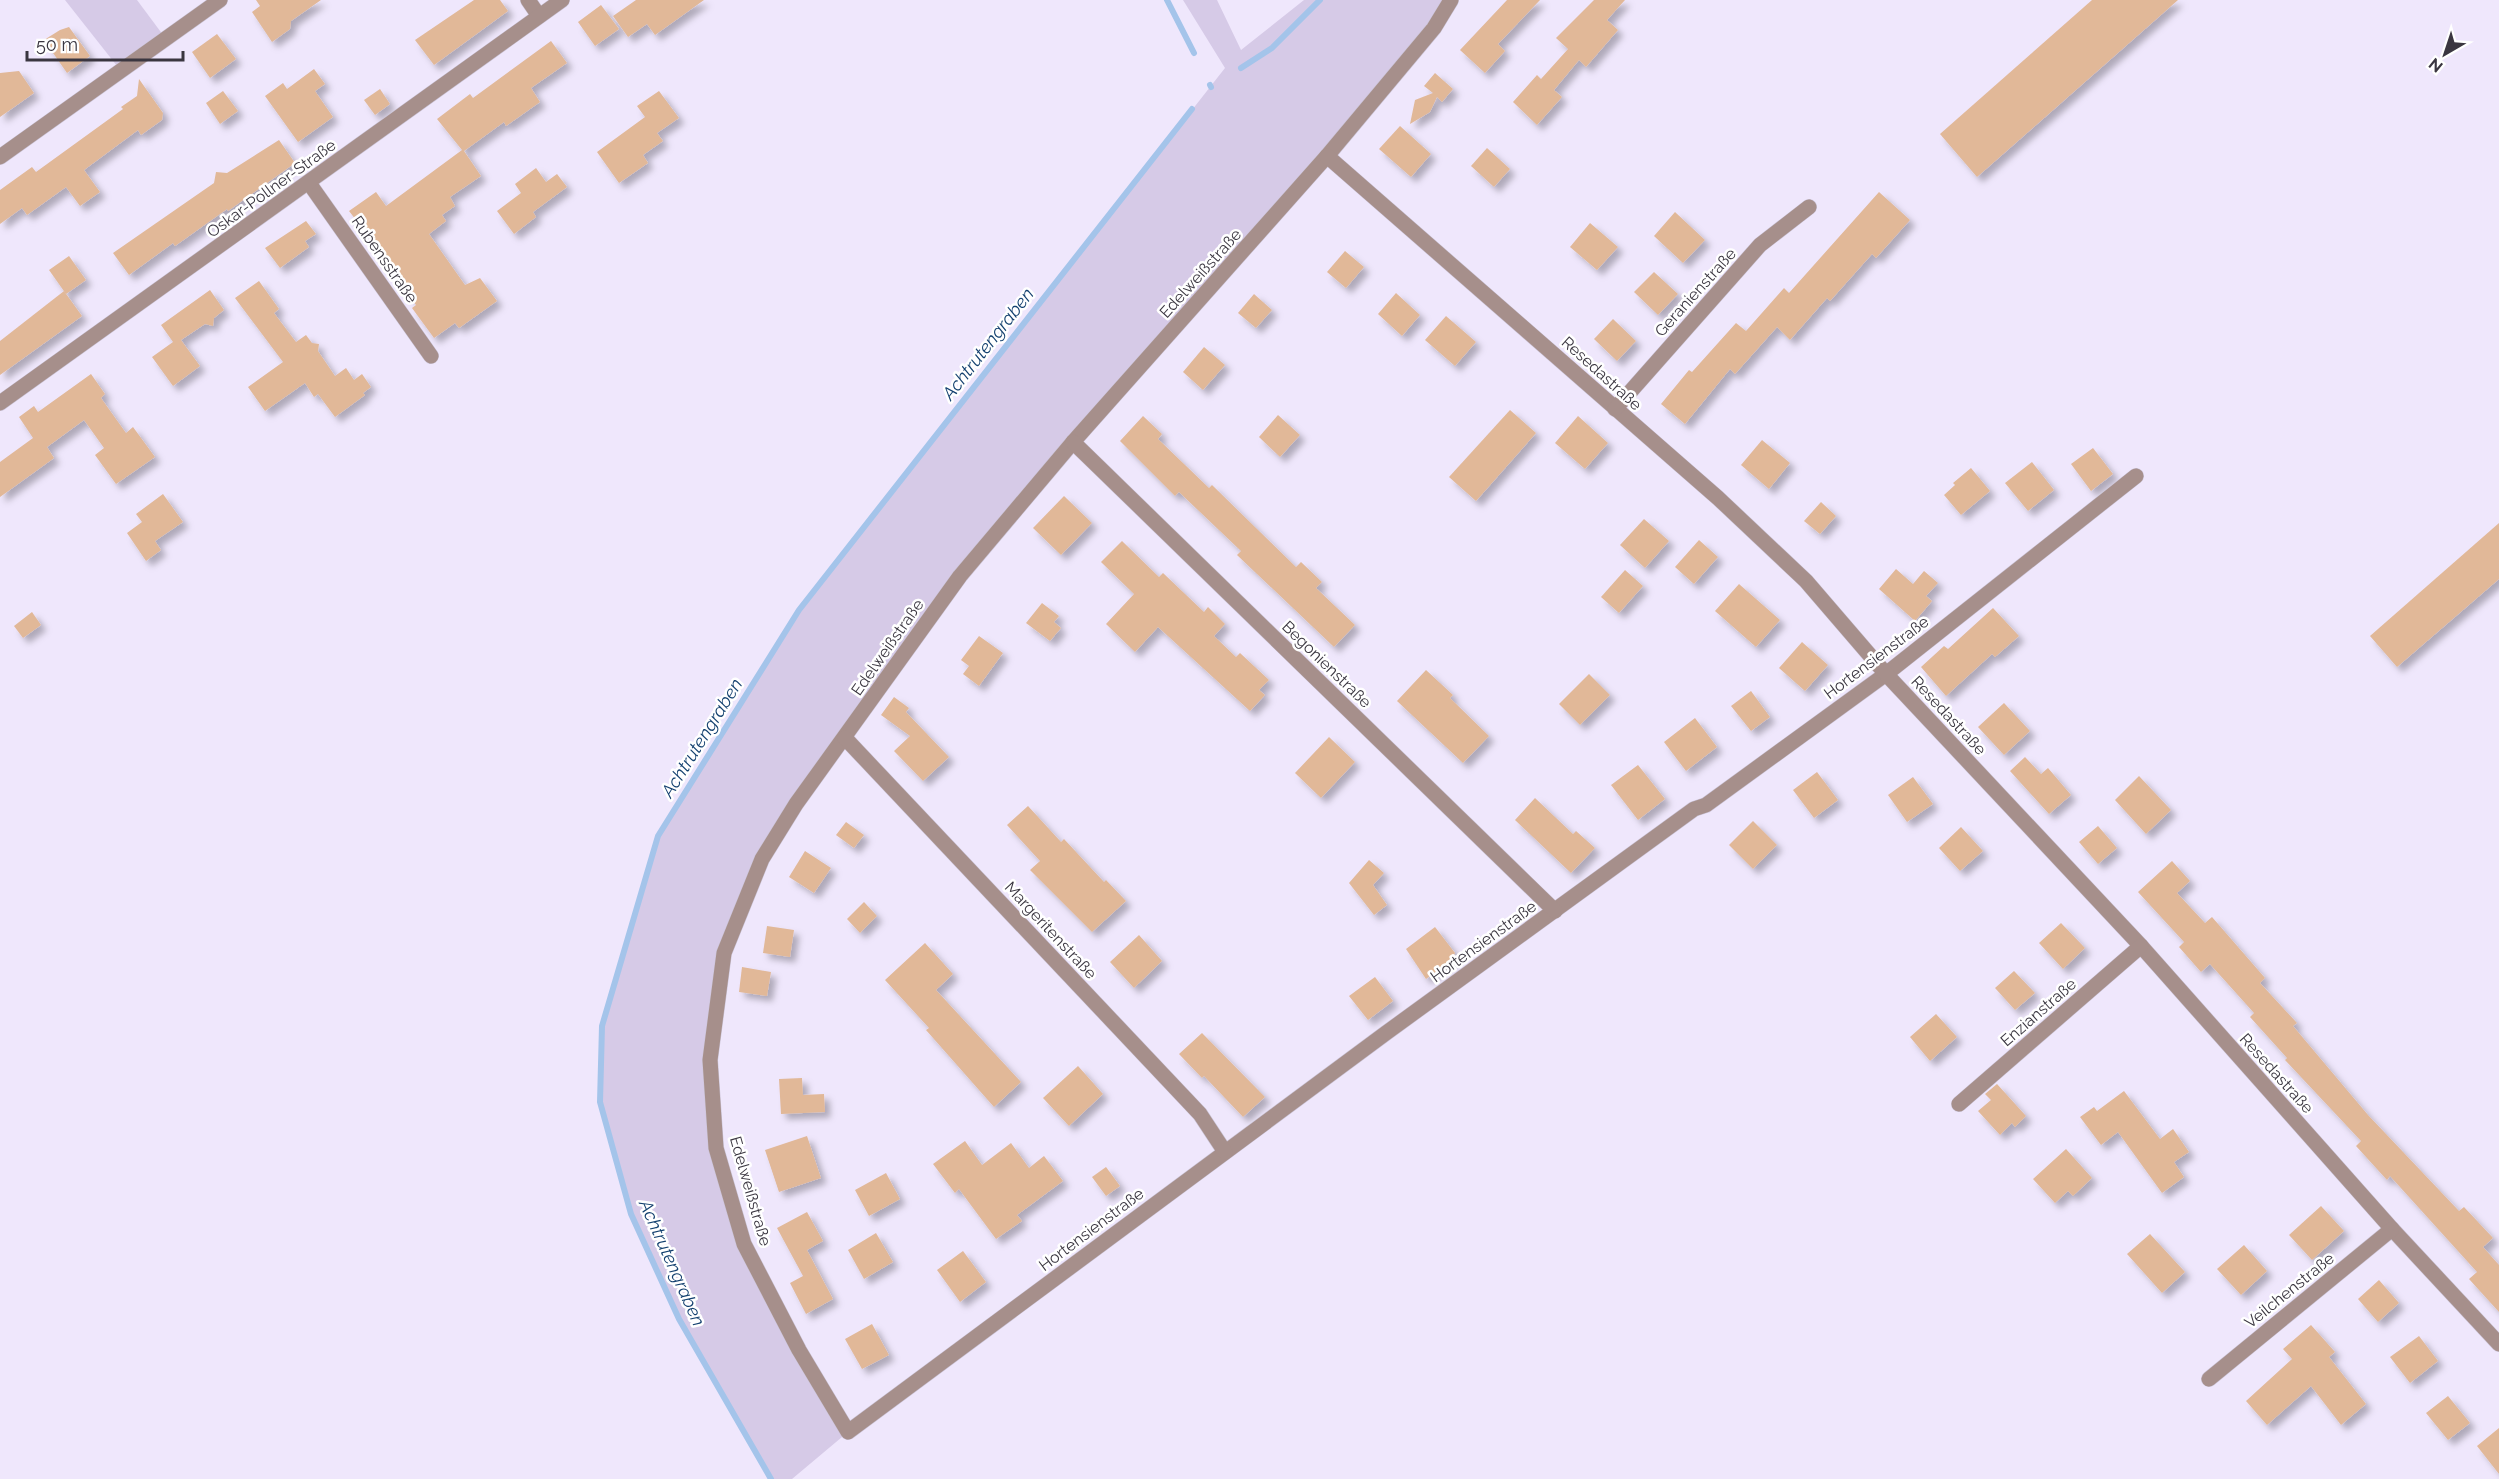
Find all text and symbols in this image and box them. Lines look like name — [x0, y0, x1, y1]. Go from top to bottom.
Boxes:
scale bar — [27, 24, 183, 62]
north arrow — [2415, 24, 2475, 84]
text: 50 m — [36, 34, 78, 55]
text: N — [2425, 54, 2447, 76]
street label: Oskar-Pollner-Straße — [203, 135, 339, 242]
street label: Rubensstraße — [348, 212, 422, 306]
street label: Edelweißstraße — [1156, 225, 1245, 322]
street label: Geranienstraße — [1651, 244, 1740, 340]
water label: Achtrutengraben — [937, 284, 1038, 405]
street label: Resedastraße — [1558, 333, 1646, 414]
street label: Edelweißstraße — [847, 596, 928, 699]
street label: Hortensienstraße — [1820, 612, 1932, 703]
street label: Begonienstraße — [1278, 617, 1375, 712]
street label: Resedastraße — [1907, 672, 1990, 759]
water label: Achtrutengraben — [656, 675, 747, 802]
street label: Margeritenstraße — [1001, 878, 1101, 983]
street label: Hortensienstraße — [1427, 897, 1540, 986]
street label: Enzianstraße — [1997, 974, 2080, 1050]
street label: Resedastraße — [2236, 1029, 2317, 1117]
street label: Edelweißstraße — [726, 1134, 775, 1248]
street label: Hortensienstraße — [1035, 1184, 1147, 1275]
water label: Achtrutengraben — [635, 1196, 710, 1329]
street label: Veilchenstraße — [2241, 1249, 2338, 1332]

